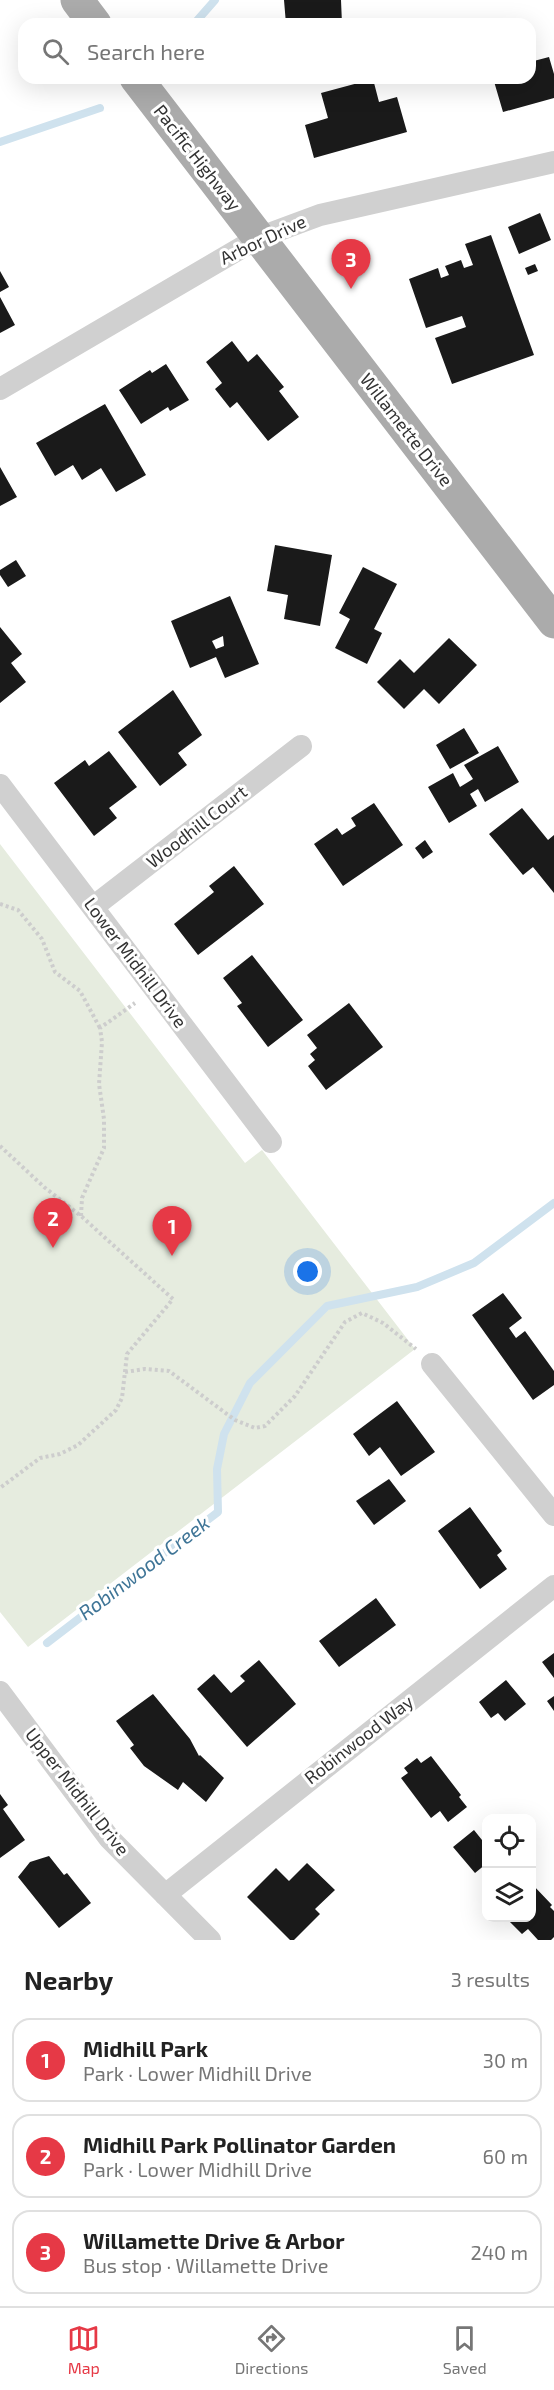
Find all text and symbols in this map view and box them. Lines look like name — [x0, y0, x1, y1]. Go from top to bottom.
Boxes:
search box — [18, 18, 536, 84]
icon: search — [39, 35, 72, 68]
text: Search here — [87, 38, 205, 64]
street label: Pacific Highway — [150, 100, 246, 215]
street label: Arbor Drive — [216, 210, 309, 269]
pin: 3 — [332, 240, 370, 289]
street label: Willamette Drive — [356, 368, 458, 490]
street label: Woodhill Court — [142, 780, 251, 872]
street label: Lower Midhill Drive — [80, 893, 192, 1032]
pin: 2 — [34, 1198, 72, 1248]
pin: 1 — [152, 1206, 192, 1256]
your location — [293, 1257, 322, 1286]
water label: Robinwood Creek — [73, 1510, 214, 1624]
street label: Robinwood Way — [300, 1690, 418, 1789]
street label: Upper Midhill Drive — [21, 1723, 134, 1860]
map controls — [482, 1814, 536, 1922]
button: locate — [482, 1814, 536, 1868]
button: layers — [482, 1868, 536, 1922]
text: Nearby — [24, 1964, 113, 1995]
text: 3 results — [451, 1967, 530, 1991]
text: Midhill Park — [83, 2035, 208, 2061]
text: 1 — [41, 2048, 50, 2072]
text: 30 m — [483, 2048, 528, 2072]
text: Park · Lower Midhill Drive — [83, 2061, 312, 2085]
text: Midhill Park Pollinator Garden — [83, 2131, 396, 2157]
text: 2 — [40, 2144, 51, 2168]
text: 60 m — [483, 2144, 528, 2168]
text: Park · Lower Midhill Drive — [83, 2157, 312, 2181]
text: Willamette Drive & Arbor — [83, 2227, 345, 2253]
text: 3 — [40, 2240, 51, 2264]
text: 240 m — [470, 2240, 528, 2264]
text: Bus stop · Willamette Drive — [83, 2253, 329, 2277]
tab: Map — [67, 2322, 100, 2377]
tab: Directions — [235, 2322, 308, 2377]
tab: Saved — [443, 2322, 487, 2377]

